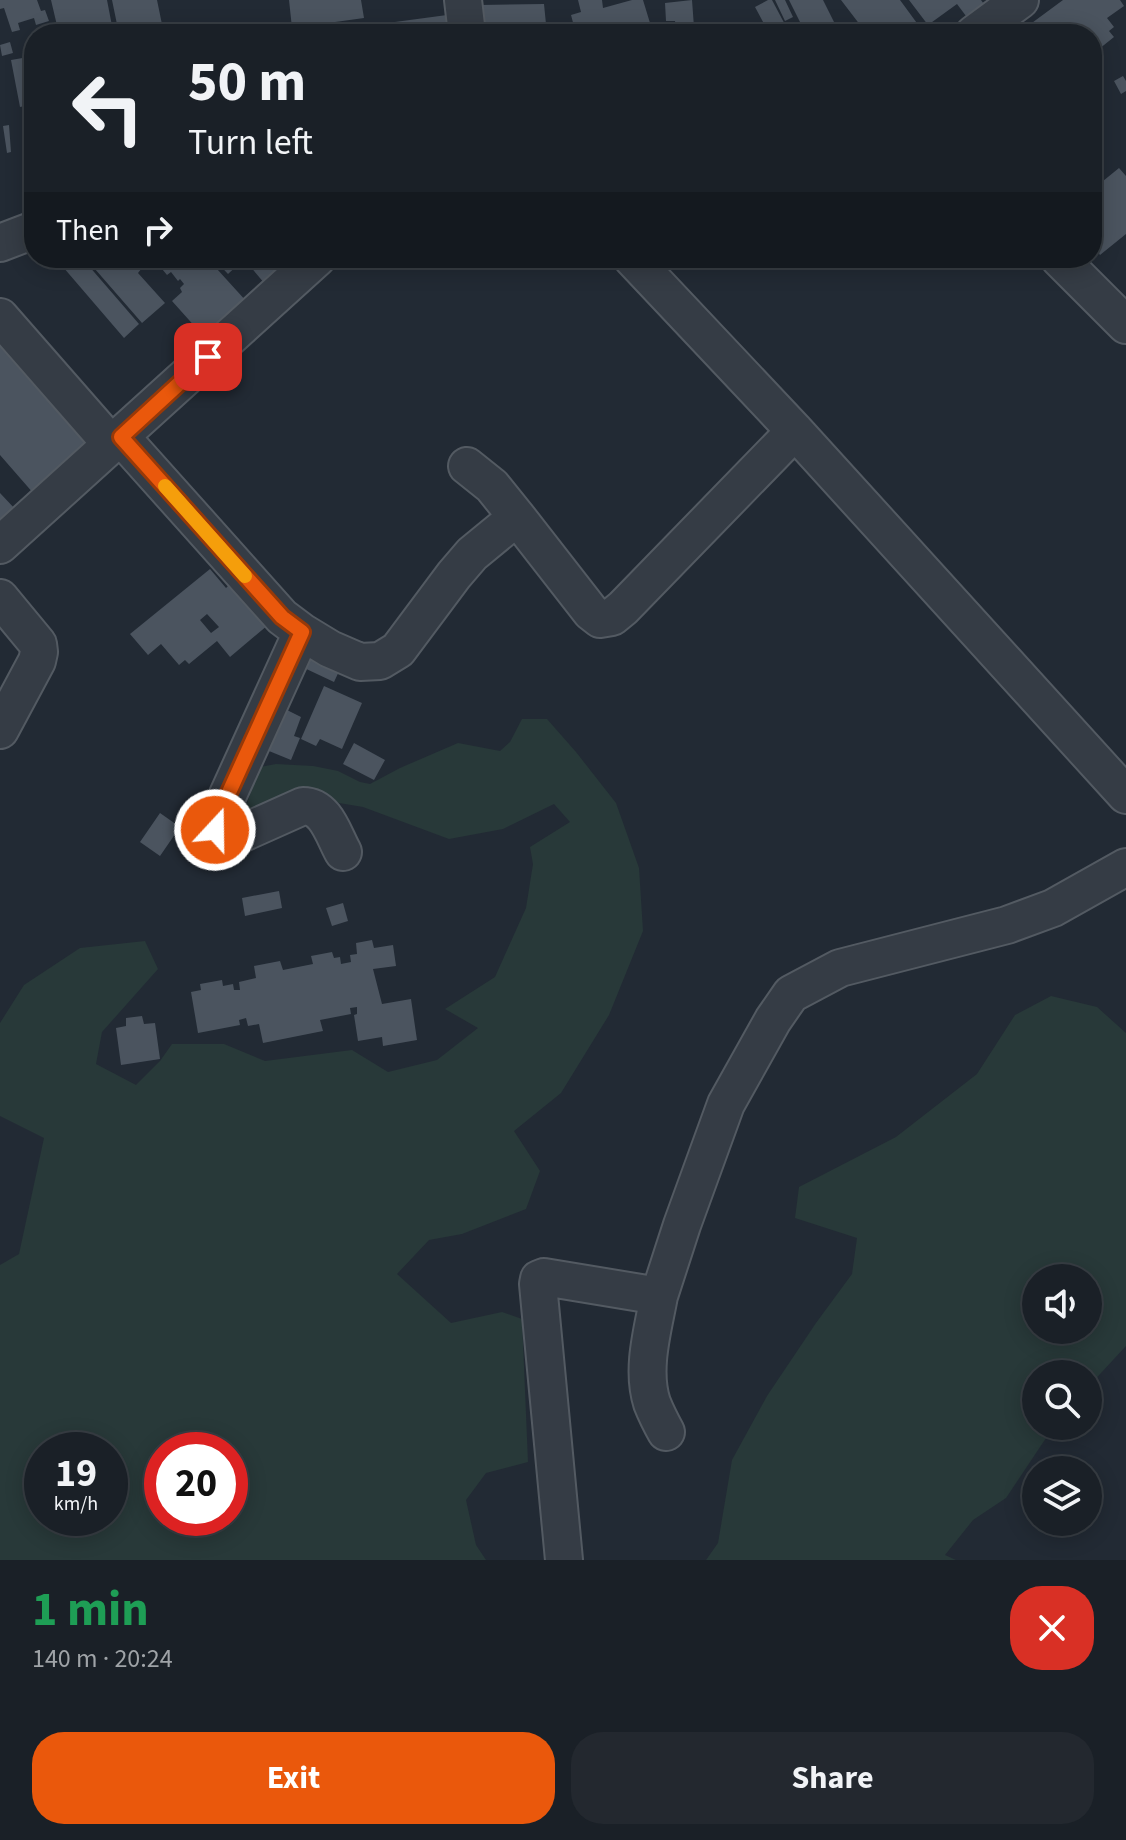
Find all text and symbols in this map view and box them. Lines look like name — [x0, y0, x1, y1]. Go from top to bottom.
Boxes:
text: 50 m — [188, 43, 306, 122]
icon: left — [56, 56, 160, 160]
text: Turn left — [188, 117, 313, 168]
icon: right — [136, 208, 180, 252]
text: Then — [56, 209, 120, 252]
pin — [174, 323, 242, 391]
icon: arrive — [186, 335, 230, 379]
position arrow — [173, 788, 257, 872]
map controls — [1022, 1264, 1102, 1536]
button: sound — [1022, 1264, 1102, 1344]
button: search — [1022, 1360, 1102, 1440]
speed limit sign: 20 — [144, 1432, 248, 1536]
text: 19 — [55, 1445, 97, 1502]
button: layers — [1022, 1456, 1102, 1536]
text: km/h — [54, 1490, 98, 1518]
text: 1 min — [32, 1576, 149, 1644]
button: close — [1010, 1586, 1094, 1670]
text: 140 m · 20:24 — [32, 1640, 173, 1677]
button: Exit — [32, 1732, 555, 1824]
button: Share — [571, 1732, 1094, 1824]

